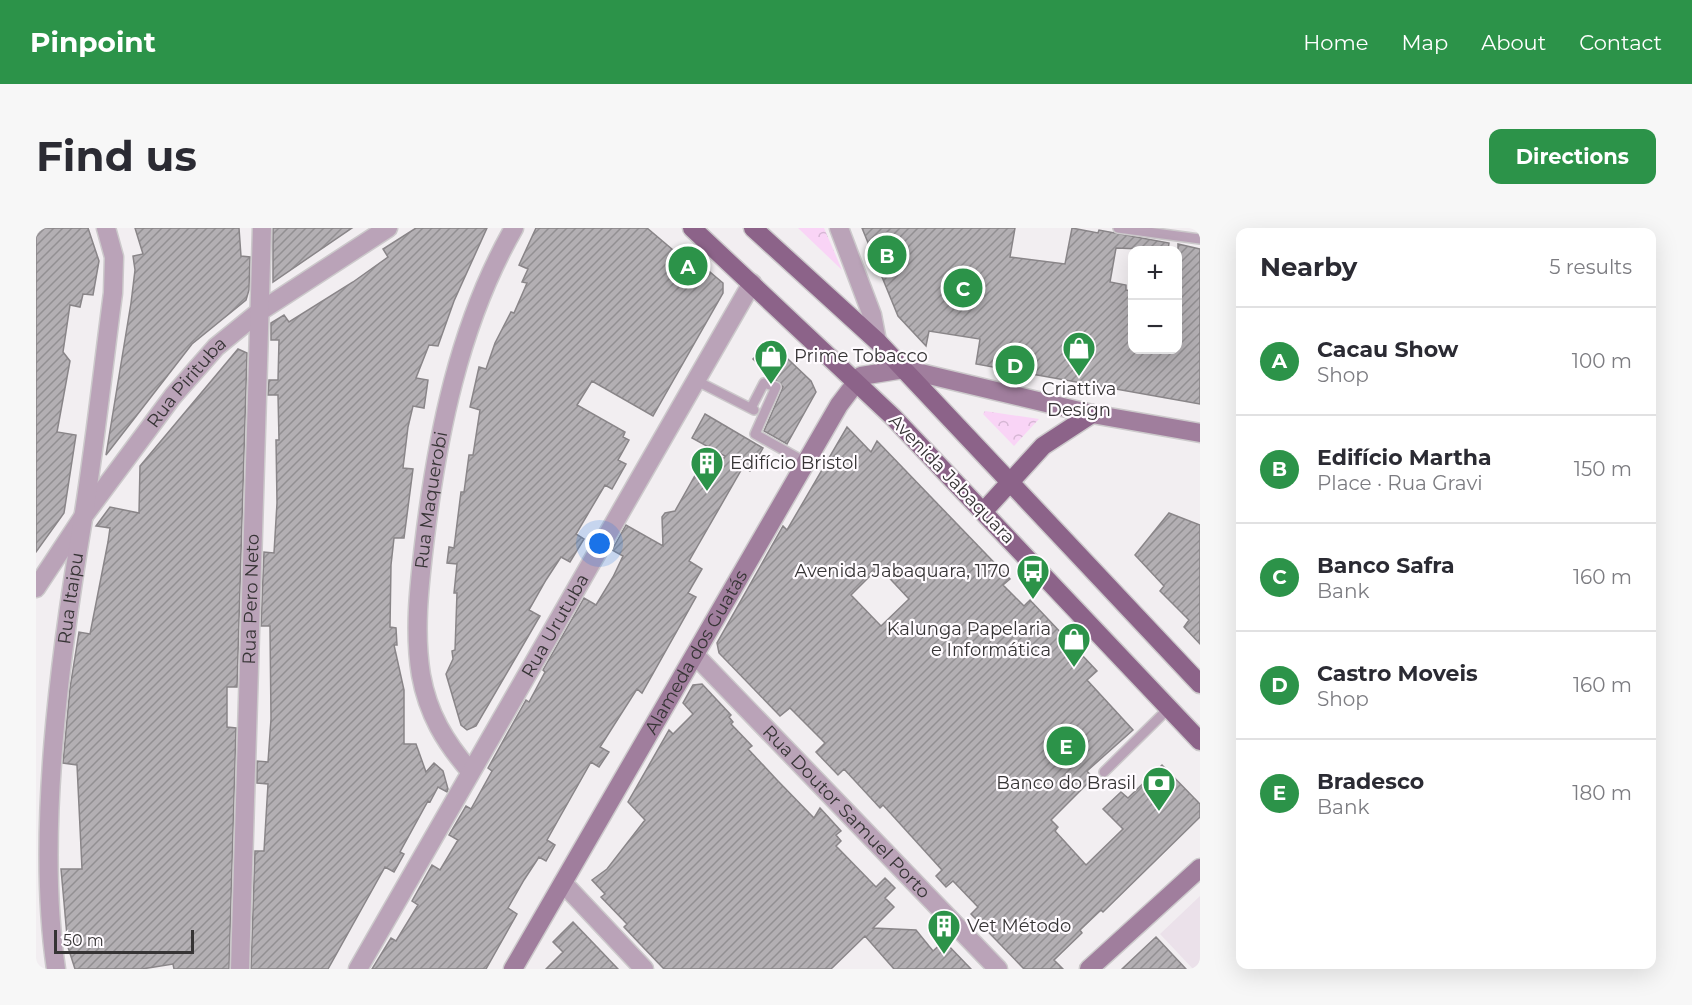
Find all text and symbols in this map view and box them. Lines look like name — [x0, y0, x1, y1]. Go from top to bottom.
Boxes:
text: Pinpoint — [30, 25, 156, 59]
text: Home — [1303, 30, 1368, 55]
text: Map — [1401, 30, 1448, 55]
text: About — [1481, 30, 1546, 55]
text: Contact — [1579, 30, 1662, 55]
button: Directions — [1489, 129, 1656, 184]
text: Find us — [36, 130, 197, 182]
pin: B — [868, 232, 906, 278]
pin: A — [668, 243, 708, 288]
map controls — [1128, 246, 1182, 354]
button: + — [1128, 246, 1182, 300]
text: Nearby — [1260, 251, 1357, 283]
text: 5 results — [1549, 255, 1632, 279]
pin: C — [944, 266, 982, 310]
button: − — [1128, 300, 1182, 354]
shop icon: Criattiva Design — [1061, 330, 1097, 377]
street label: Rua Pirituba — [142, 332, 231, 432]
text: Cacau Show — [1317, 336, 1458, 363]
shop icon: Prime Tobacco — [753, 338, 789, 385]
pin: D — [996, 342, 1034, 388]
place label: Prime Tobacco — [794, 345, 928, 367]
text: A — [1272, 349, 1287, 373]
text: 100 m — [1572, 349, 1632, 373]
text: Shop — [1317, 363, 1369, 387]
place label: Criattiva Design — [1042, 378, 1116, 421]
street label: Avenida Jabaquara — [884, 410, 1020, 548]
street label: Rua Maquerobi — [410, 429, 452, 570]
text: Edifício Martha — [1317, 444, 1492, 471]
building icon: Edifício Bristol — [689, 445, 725, 492]
place label: Edifício Bristol — [730, 452, 858, 474]
text: B — [1272, 457, 1287, 481]
text: 150 m — [1574, 457, 1632, 481]
text: Place · Rua Gravi — [1317, 471, 1483, 495]
your location — [585, 529, 614, 558]
street label: Rua Pero Neto — [238, 533, 264, 665]
street label: Rua Itaipu — [53, 551, 88, 646]
text: Banco Safra — [1317, 552, 1455, 579]
bus stop icon: Avenida Jabaquara, 1170 — [1015, 553, 1051, 600]
place label: Avenida Jabaquara, 1170 — [795, 560, 1010, 582]
text: C — [1272, 565, 1287, 589]
text: 160 m — [1573, 565, 1632, 589]
street label: Alameda dos Guatás — [640, 566, 752, 738]
street label: Rua Urutuba — [517, 570, 594, 681]
text: Bank — [1317, 579, 1369, 603]
place label: Kalunga Papelaria e Informática — [887, 618, 1051, 661]
shop icon: Kalunga Papelaria e Informática — [1056, 621, 1092, 668]
text: Castro Moveis — [1317, 660, 1478, 687]
text: D — [1271, 673, 1288, 697]
text: 160 m — [1573, 673, 1632, 697]
text: Shop — [1317, 687, 1369, 711]
street label: Rua Doutor Samuel Porto — [758, 721, 935, 903]
pin: E — [1046, 724, 1086, 768]
bank icon: Banco do Brasil — [1141, 765, 1177, 812]
text: Bradesco — [1317, 768, 1424, 795]
place label: Banco do Brasil — [996, 772, 1136, 794]
text: E — [1273, 781, 1286, 805]
text: 180 m — [1572, 781, 1632, 805]
text: Bank — [1317, 795, 1369, 819]
building icon: Vet Método — [926, 908, 962, 955]
place label: Vet Método — [967, 915, 1071, 937]
scale bar — [54, 927, 194, 954]
text: 50 m — [63, 931, 104, 950]

